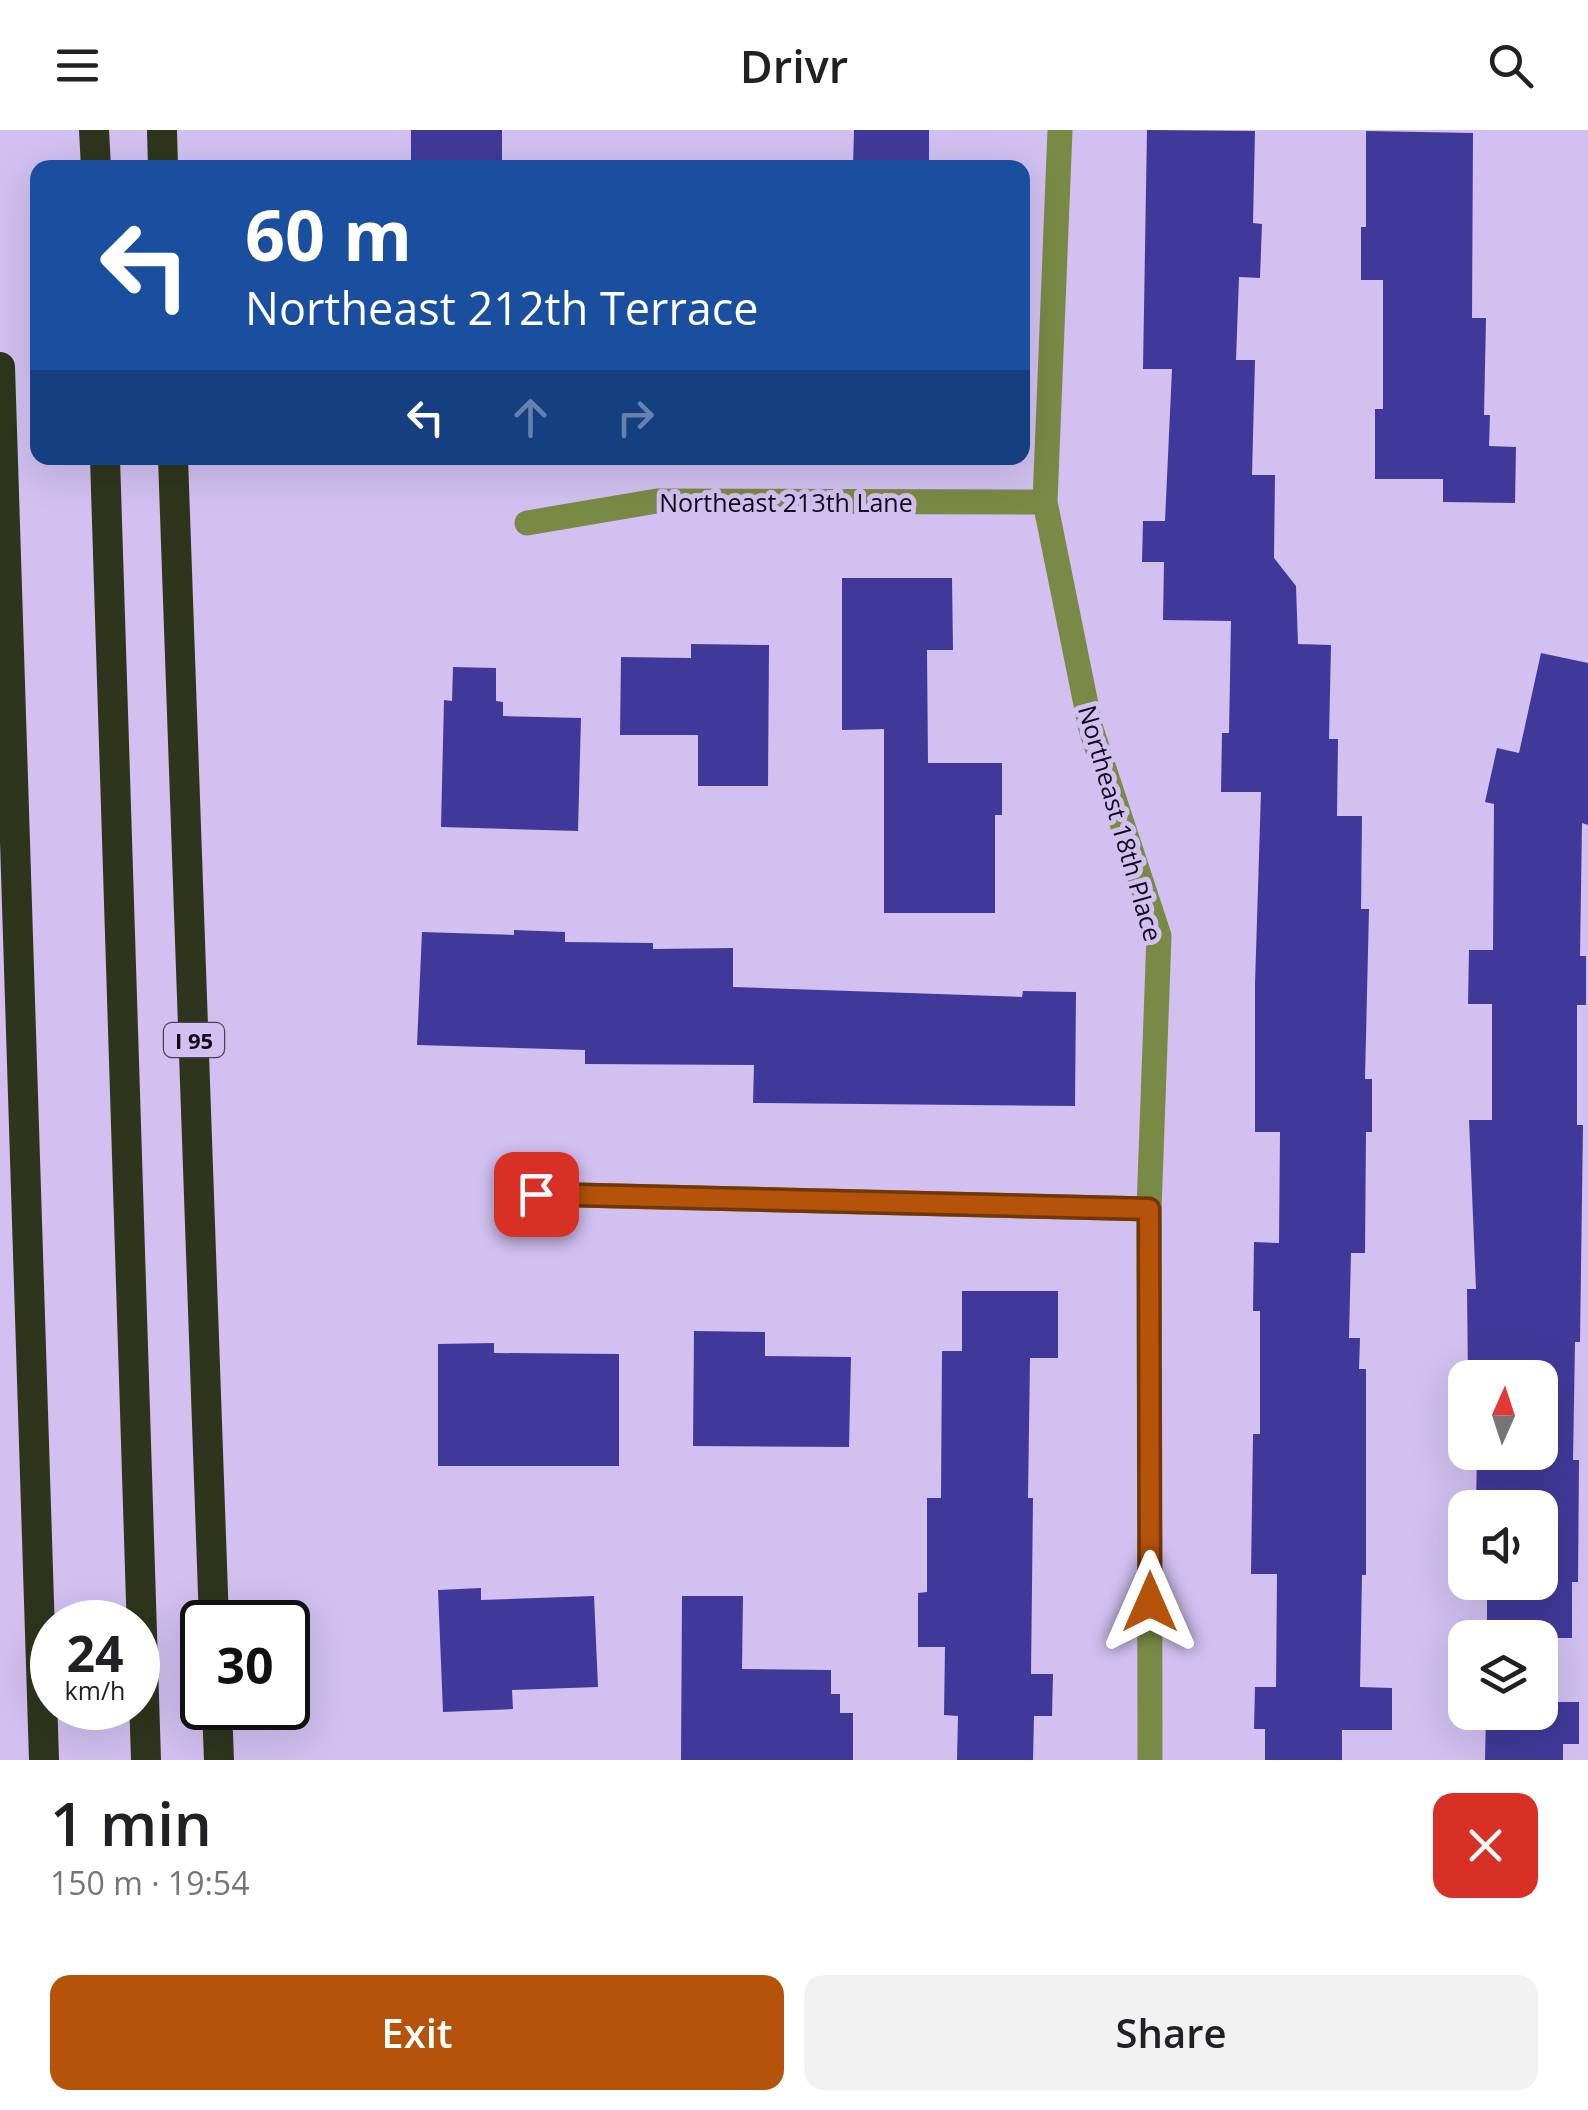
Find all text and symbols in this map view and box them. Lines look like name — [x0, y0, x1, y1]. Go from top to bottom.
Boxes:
text: Drivr — [740, 35, 848, 96]
icon: menu — [50, 38, 105, 93]
icon: search — [1483, 38, 1538, 93]
text: 60 m — [245, 186, 412, 282]
icon: left — [80, 200, 210, 330]
text: Northeast 212th Terrace — [245, 277, 759, 338]
icon: left — [398, 390, 453, 445]
icon: ahead — [503, 390, 558, 445]
icon: right — [608, 390, 663, 445]
street label: Northeast 213th Lane — [659, 485, 913, 519]
street label: Northeast 18th Place — [1071, 701, 1171, 945]
road number: I 95 — [164, 1023, 224, 1057]
pin — [494, 1152, 579, 1237]
icon: arrive — [509, 1167, 564, 1222]
north arrow — [1448, 1360, 1558, 1470]
map controls — [1448, 1360, 1558, 1730]
button: sound — [1448, 1490, 1558, 1600]
position arrow — [1098, 1550, 1202, 1654]
speed limit sign: 30 — [180, 1600, 310, 1730]
text: 24 — [66, 1619, 124, 1687]
button: layers — [1448, 1620, 1558, 1730]
text: km/h — [65, 1673, 125, 1707]
text: 1 min — [50, 1782, 212, 1864]
button: close — [1433, 1793, 1538, 1898]
text: 150 m · 19:54 — [50, 1861, 249, 1904]
button: Exit — [50, 1975, 784, 2090]
button: Share — [804, 1975, 1538, 2090]

